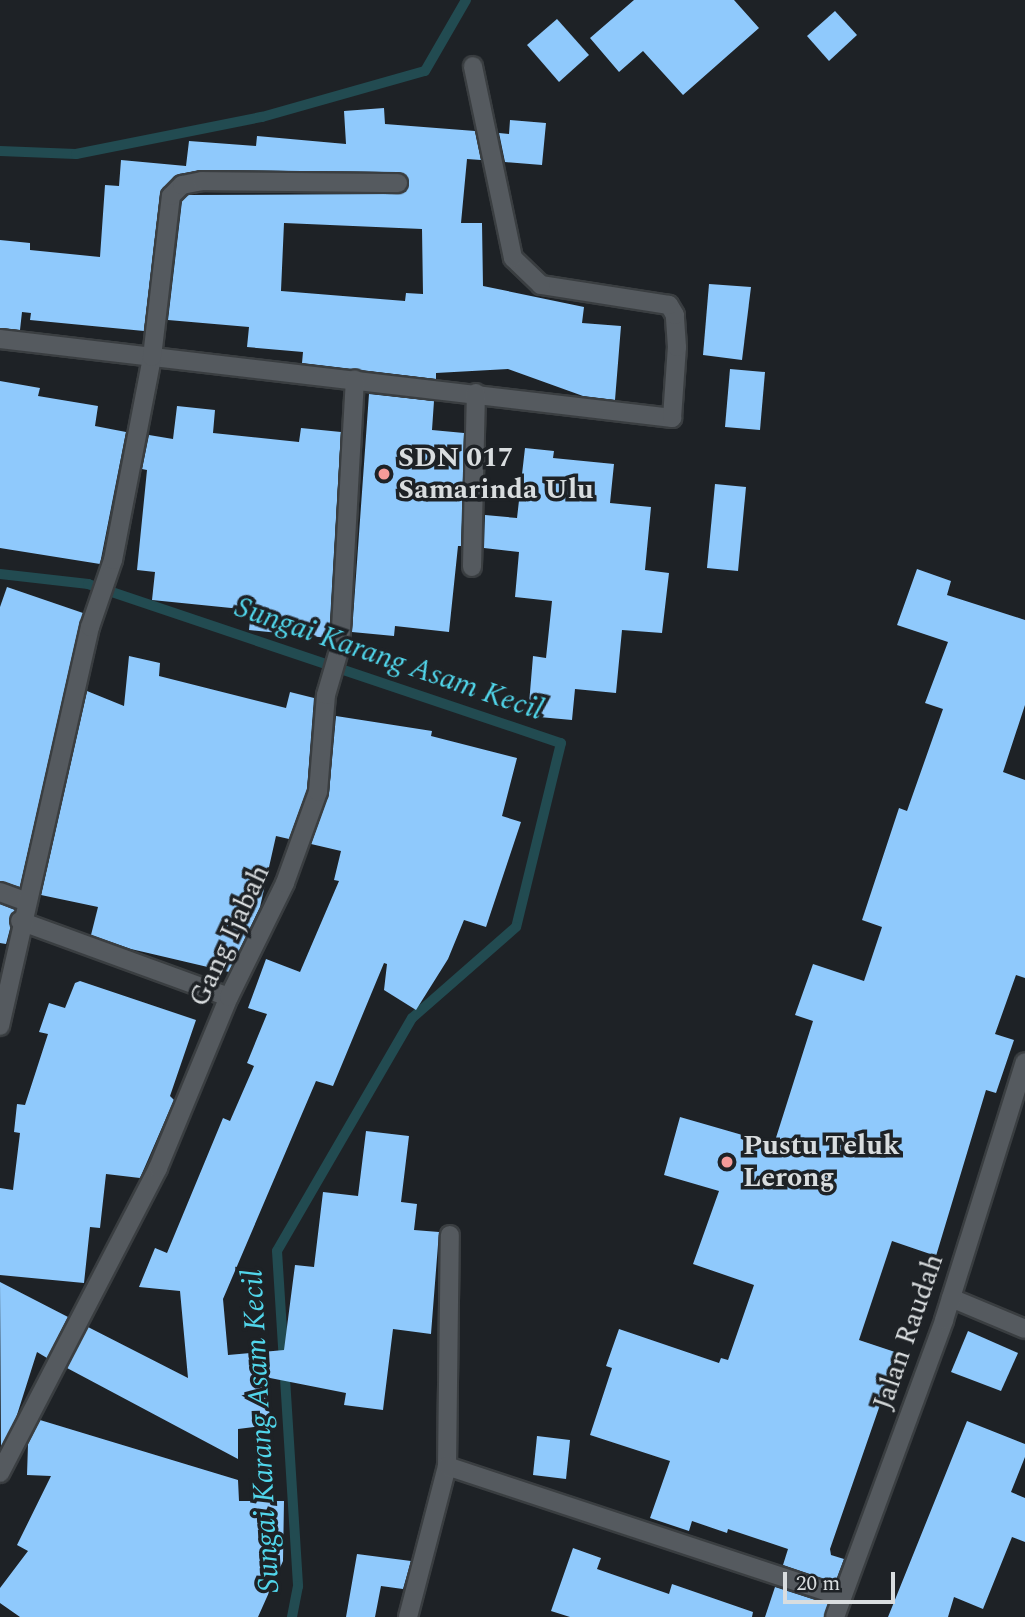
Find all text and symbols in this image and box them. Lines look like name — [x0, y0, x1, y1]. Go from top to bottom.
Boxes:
place label: SDN 017 Samarinda Ulu — [398, 441, 594, 507]
marker: SDN 017 Samarinda Ulu — [376, 466, 392, 482]
water label: Sungai Karang Asam Kecil — [230, 589, 548, 729]
street label: Gang Ijabah — [183, 860, 277, 1012]
place label: Pustu Teluk Lerong — [743, 1129, 900, 1195]
marker: Pustu Teluk Lerong — [717, 1152, 737, 1172]
street label: Jalan Raudah — [867, 1250, 951, 1414]
water label: Sungai Karang Asam Kecil — [235, 1269, 287, 1593]
scale bar — [787, 1558, 899, 1602]
text: 20 m — [796, 1568, 840, 1600]

